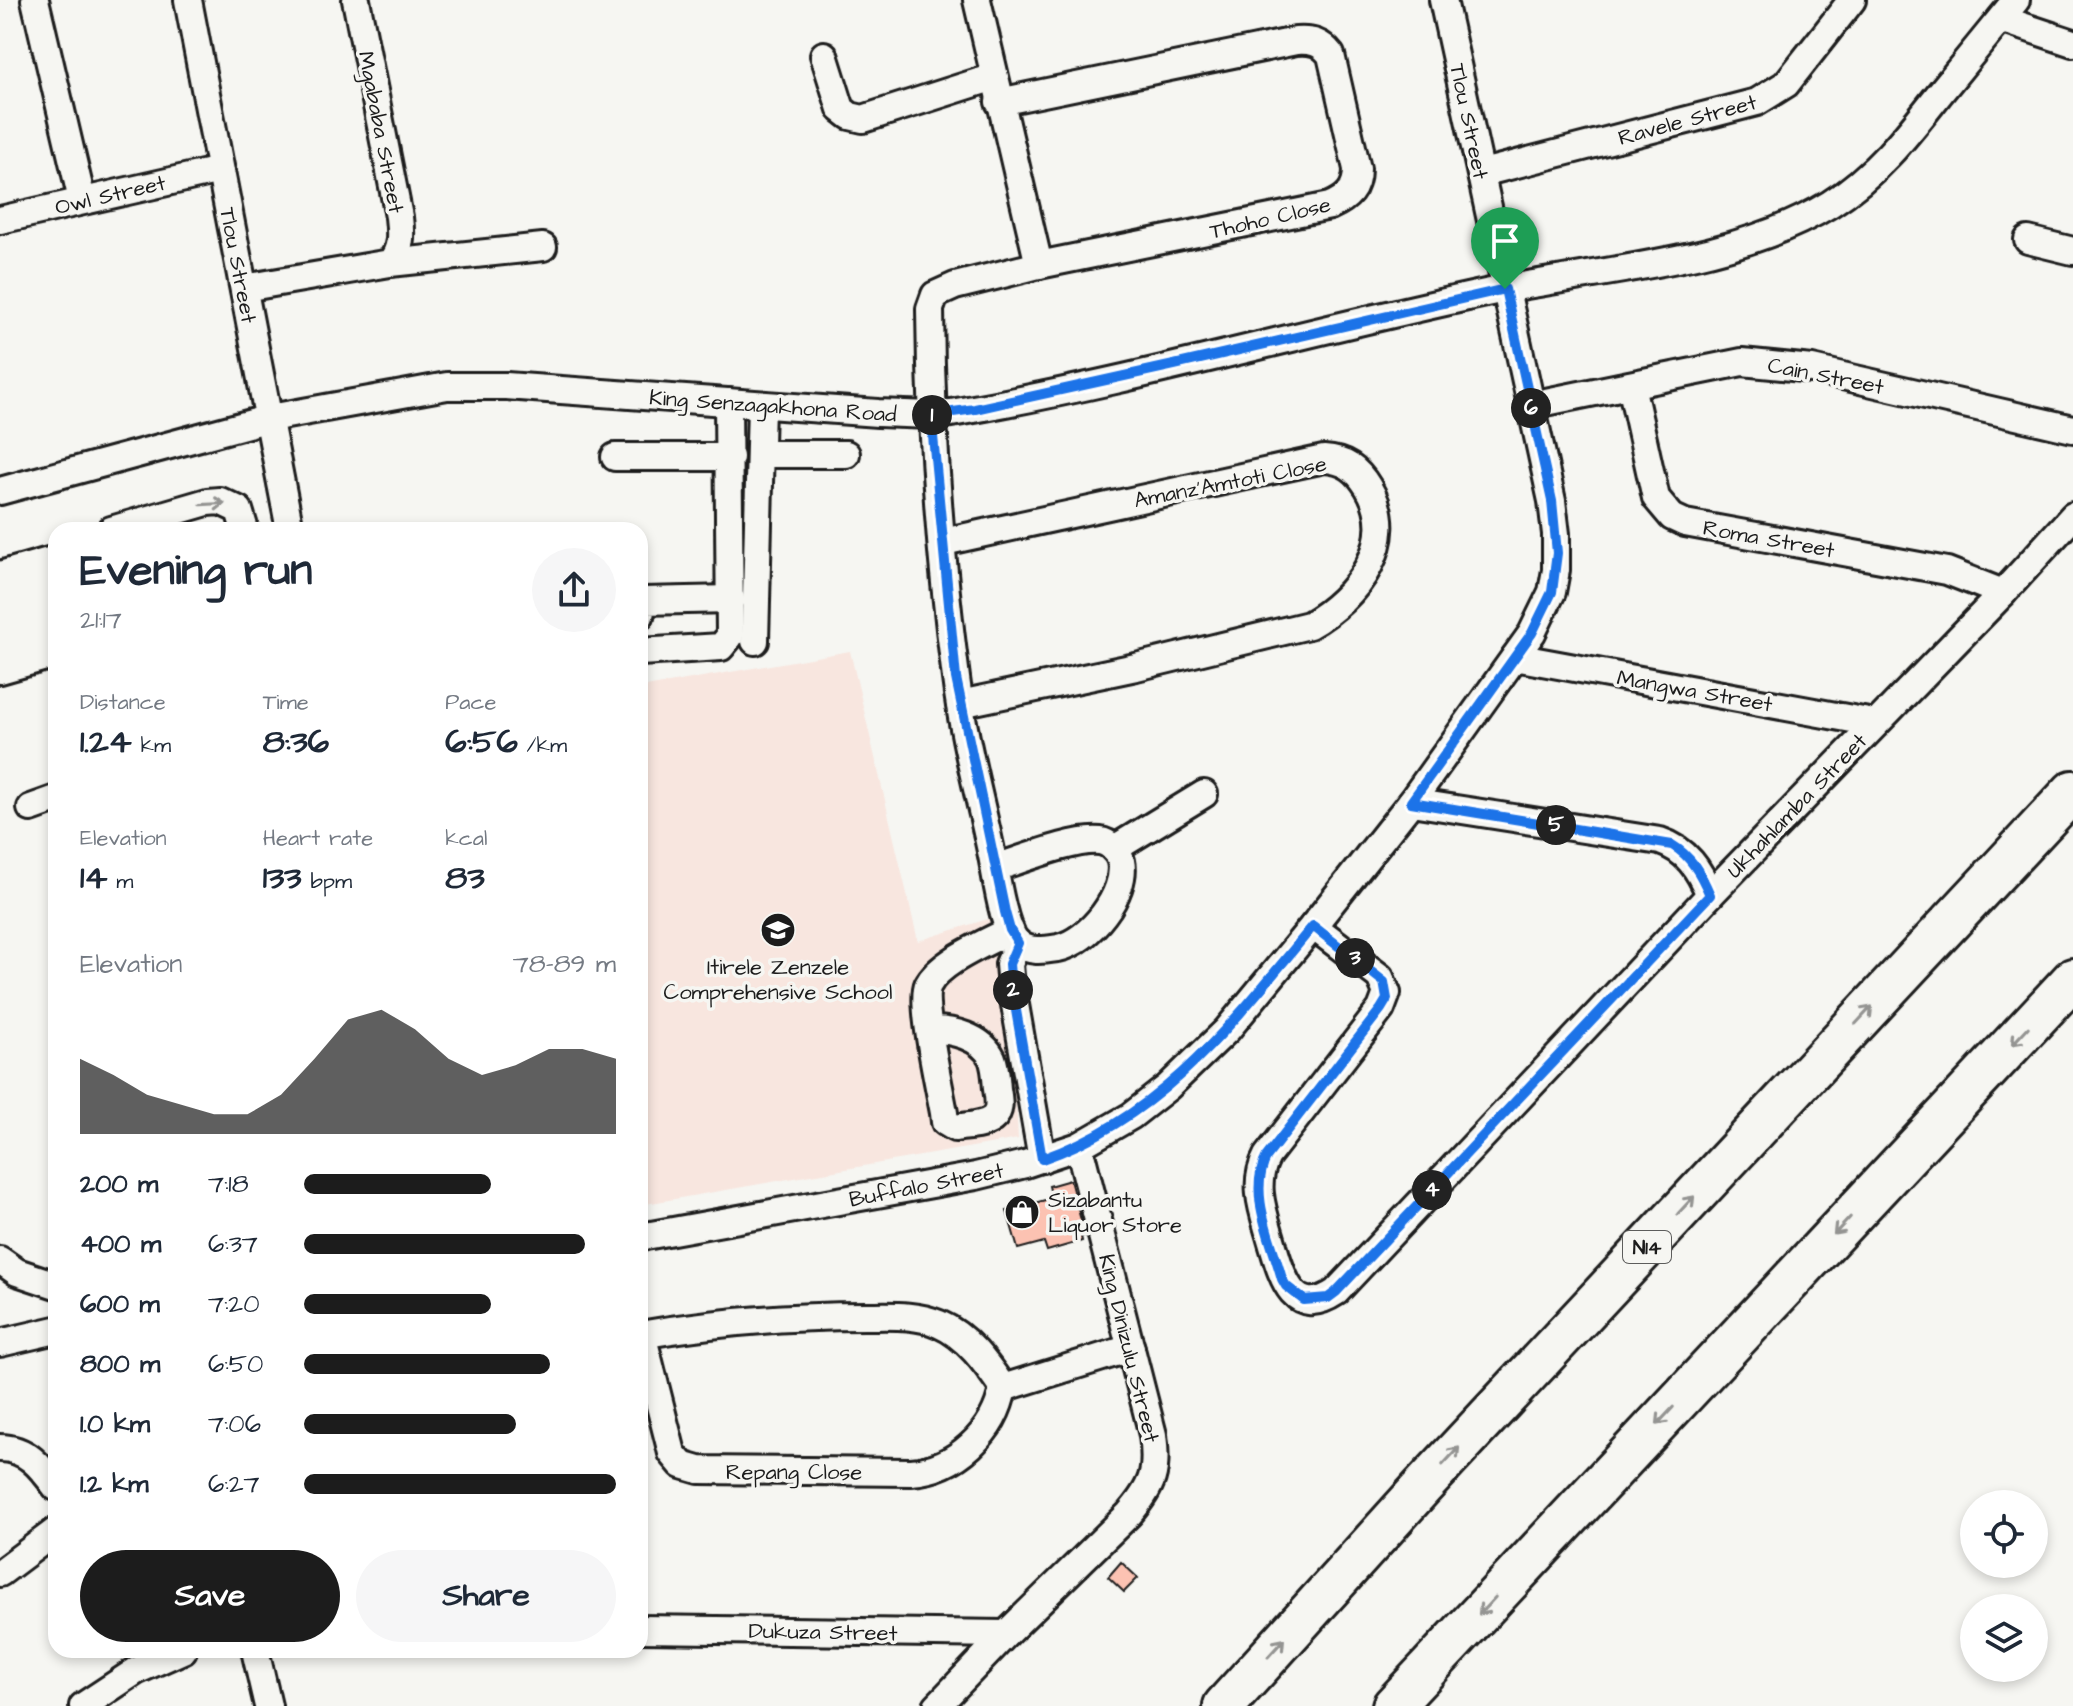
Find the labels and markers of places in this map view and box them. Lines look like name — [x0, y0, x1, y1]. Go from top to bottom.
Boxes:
pin — [1471, 207, 1539, 289]
pin: 6 — [1511, 388, 1551, 428]
pin: 1 — [912, 395, 952, 435]
pin: 5 — [1536, 805, 1576, 845]
school or university icon: Itirele Zenzele Comprehensive School — [759, 911, 797, 949]
pin: 3 — [1335, 938, 1375, 978]
place label: Itirele Zenzele Comprehensive School — [664, 952, 892, 1008]
pin: 2 — [993, 970, 1033, 1010]
pin: 4 — [1412, 1170, 1452, 1210]
place label: Sizabantu Liquor Store — [1048, 1185, 1182, 1241]
shop icon: Sizabantu Liquor Store — [1003, 1193, 1041, 1231]

